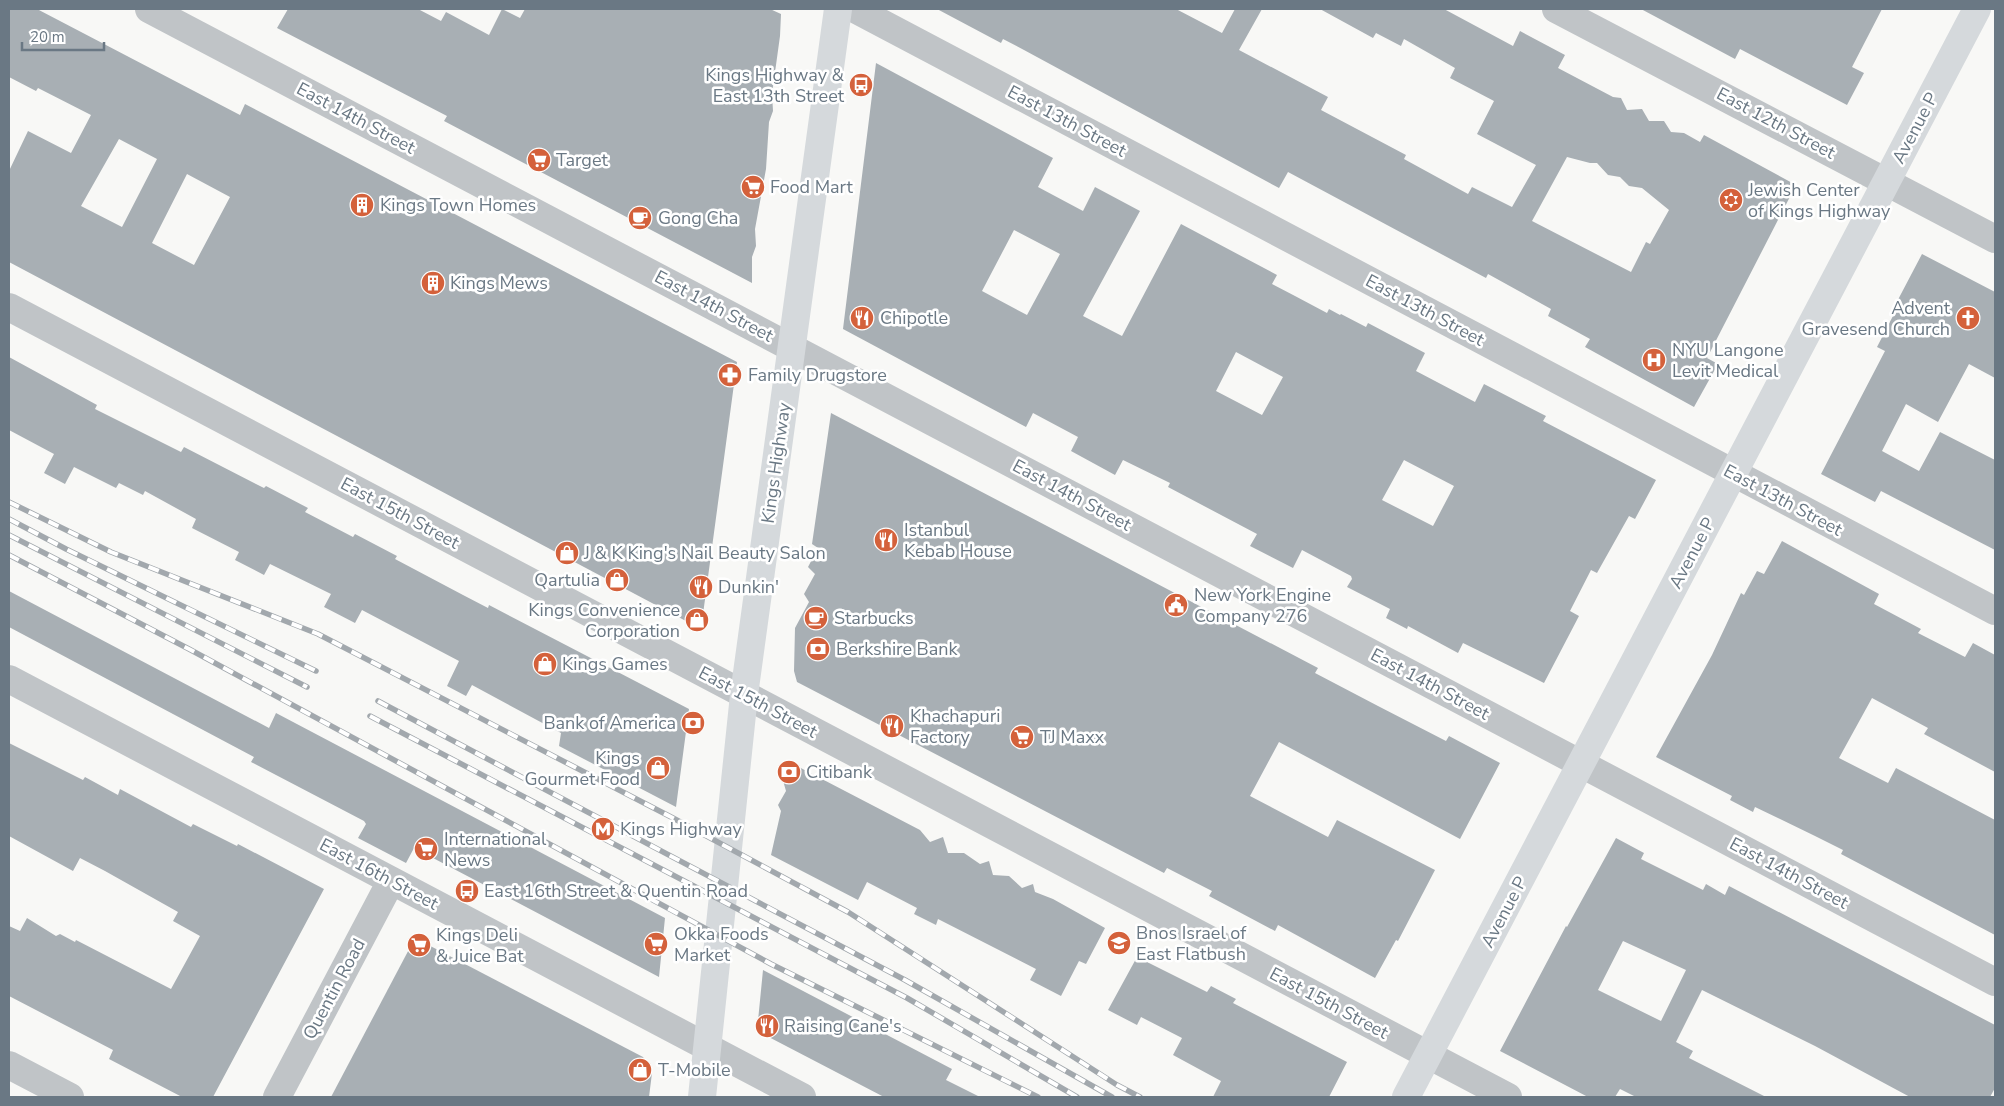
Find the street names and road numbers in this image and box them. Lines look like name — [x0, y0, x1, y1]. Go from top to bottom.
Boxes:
street label: East 14th Street — [292, 77, 420, 160]
street label: East 13th Street — [1003, 80, 1131, 163]
street label: East 12th Street — [1712, 82, 1840, 165]
street label: Avenue P — [1886, 88, 1944, 168]
street label: East 14th Street — [650, 265, 778, 348]
street label: East 13th Street — [1361, 269, 1489, 352]
street label: Kings Highway — [756, 400, 796, 525]
street label: East 14th Street — [1008, 454, 1136, 537]
street label: East 13th Street — [1719, 459, 1847, 542]
street label: East 15th Street — [336, 472, 464, 555]
street label: Avenue P — [1663, 513, 1721, 593]
street label: East 14th Street — [1366, 643, 1494, 726]
street label: East 15th Street — [694, 661, 822, 744]
street label: East 14th Street — [1725, 832, 1853, 915]
street label: East 16th Street — [315, 833, 443, 916]
street label: Avenue P — [1475, 872, 1533, 952]
street label: Quentin Road — [297, 934, 371, 1044]
street label: East 15th Street — [1265, 962, 1393, 1045]

